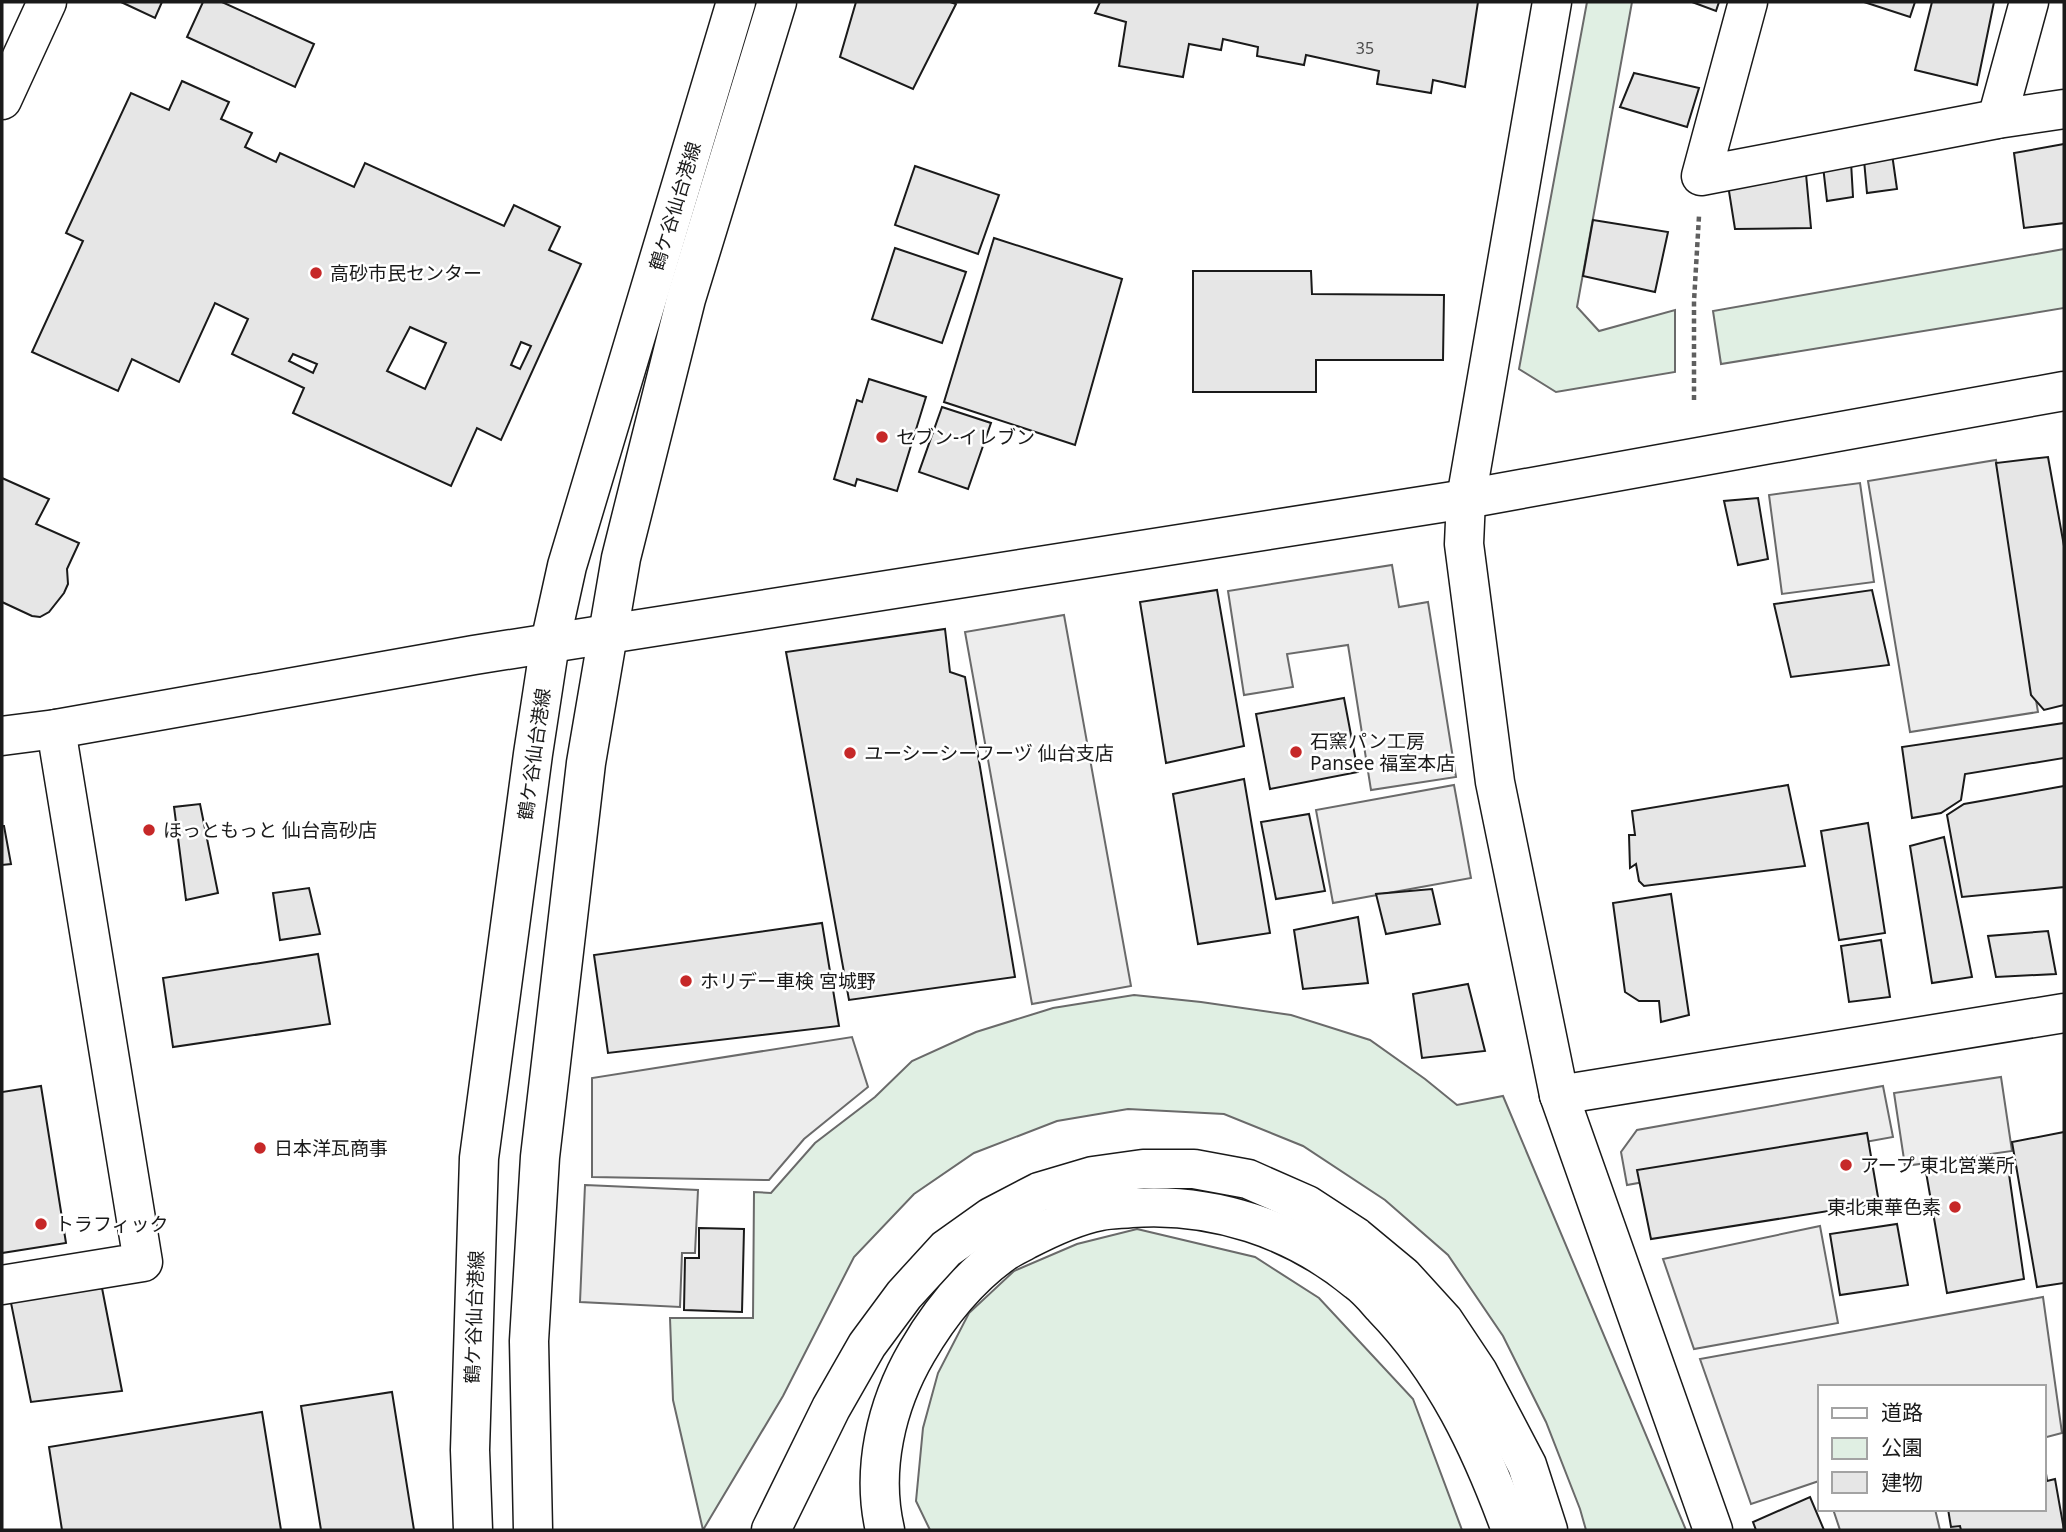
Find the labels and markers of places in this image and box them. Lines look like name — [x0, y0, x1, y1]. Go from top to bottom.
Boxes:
place label: 高砂市民センター — [330, 260, 482, 286]
marker: 高砂市民センター — [308, 265, 324, 281]
place label: セブン-イレブン — [896, 424, 1035, 450]
marker: セブン-イレブン — [874, 429, 890, 445]
place label: 石窯パン工房 Pansee 福室本店 — [1310, 728, 1455, 776]
place label: ユーシーシーフーヅ 仙台支店 — [864, 740, 1114, 766]
marker: 石窯パン工房 Pansee 福室本店 — [1288, 744, 1304, 760]
marker: ユーシーシーフーヅ 仙台支店 — [842, 745, 858, 761]
place label: ほっともっと 仙台高砂店 — [163, 817, 377, 843]
marker: ほっともっと 仙台高砂店 — [141, 822, 157, 838]
place label: ホリデー車検 宮城野 — [700, 968, 876, 994]
marker: ホリデー車検 宮城野 — [678, 973, 694, 989]
place label: 日本洋瓦商事 — [274, 1135, 388, 1161]
marker: 日本洋瓦商事 — [252, 1140, 268, 1156]
place label: アープ 東北営業所 — [1860, 1152, 2015, 1178]
marker: アープ 東北営業所 — [1838, 1157, 1854, 1173]
place label: 東北東華色素 — [1827, 1194, 1941, 1220]
marker: 東北東華色素 — [1947, 1199, 1963, 1215]
place label: トラフィック — [55, 1211, 169, 1237]
marker: トラフィック — [33, 1216, 49, 1232]

